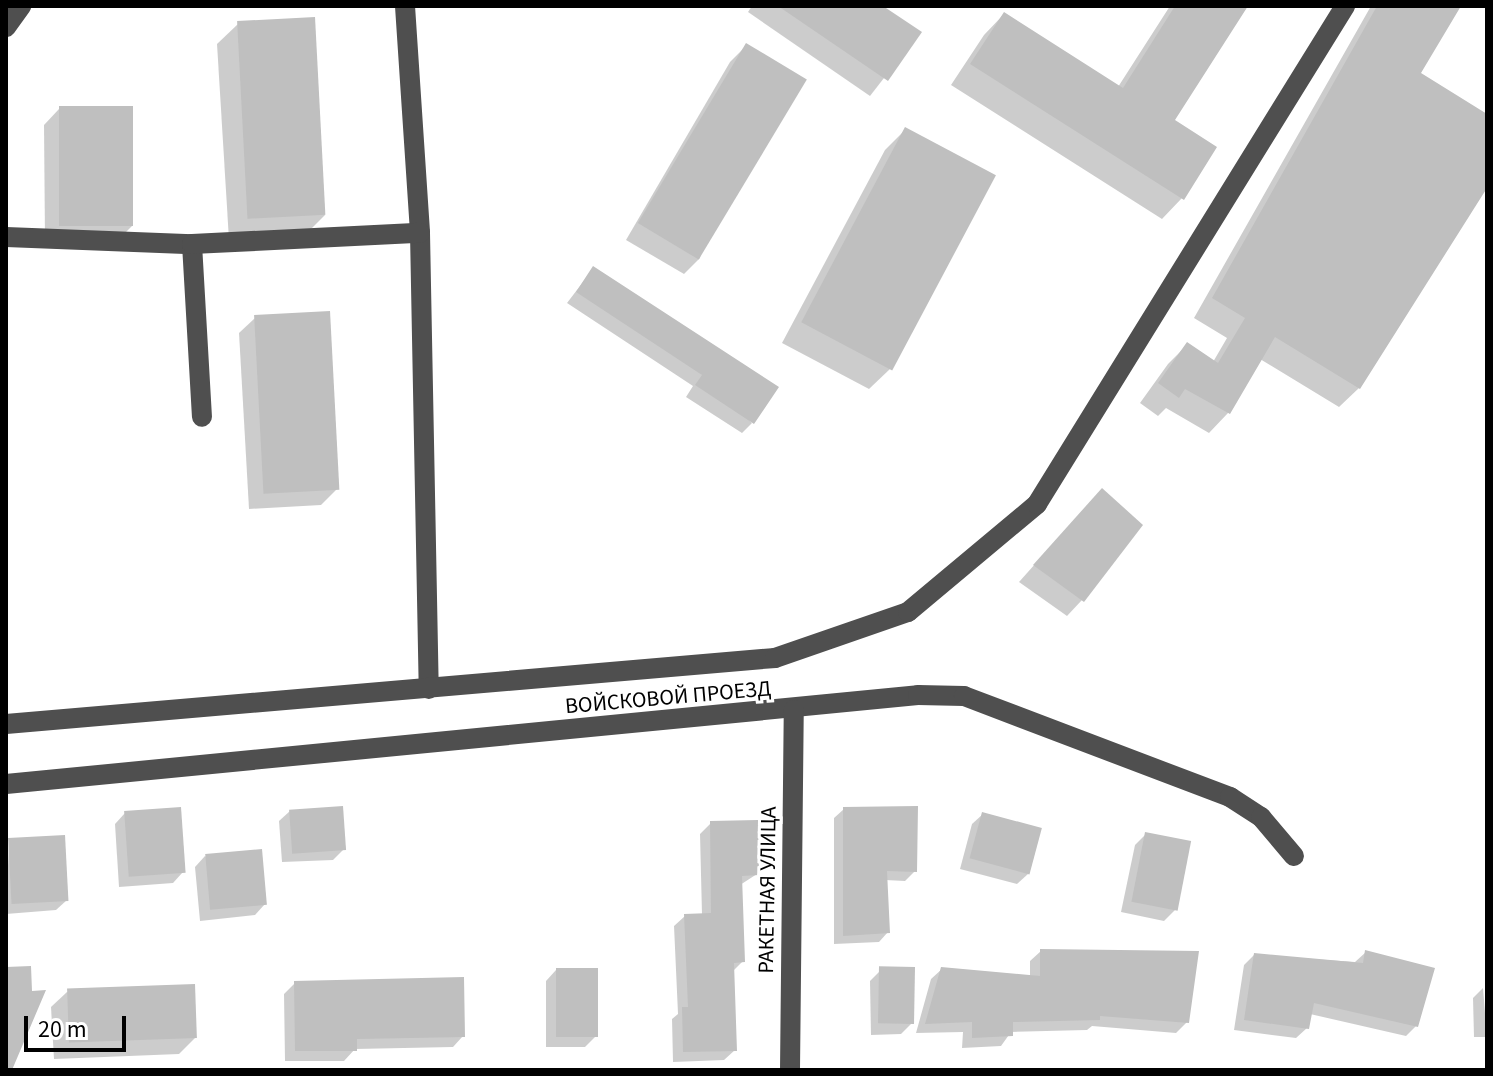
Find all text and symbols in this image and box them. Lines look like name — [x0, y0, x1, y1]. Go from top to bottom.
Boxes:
street label: ВОЙСКОВОЙ ПРОЕЗД — [564, 676, 772, 720]
street label: РАКЕТНАЯ УЛИЦА — [753, 806, 783, 974]
scale bar — [28, 1000, 130, 1050]
text: 20 m — [38, 1012, 87, 1047]

